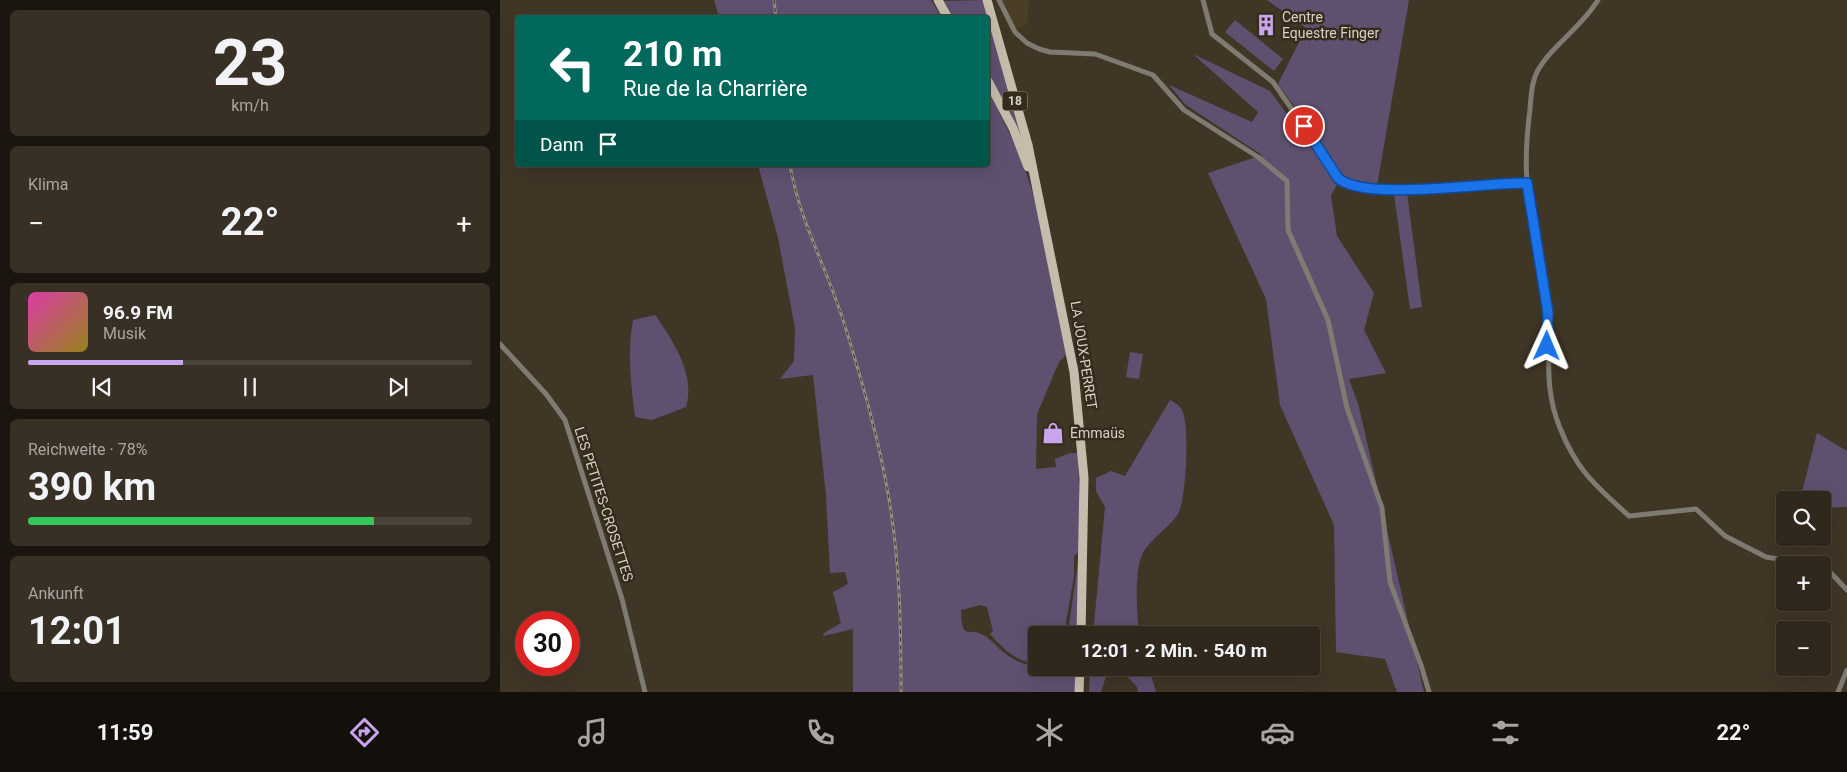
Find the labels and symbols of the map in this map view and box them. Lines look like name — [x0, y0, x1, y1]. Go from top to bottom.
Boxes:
place label: Centre Equestre Finger — [1282, 9, 1379, 41]
building icon: Centre Equestre Finger — [1253, 12, 1279, 38]
road number: 18 — [1002, 92, 1028, 110]
pin — [1283, 105, 1325, 147]
street label: LA JOUX-PERRET — [1068, 300, 1101, 411]
position arrow — [1520, 319, 1572, 371]
shop icon: Emmaüs — [1040, 420, 1066, 446]
street label: LES PETITES-CROSETTES — [571, 425, 637, 583]
place label: Emmaüs — [1070, 425, 1125, 441]
speed limit sign: 30 — [515, 611, 580, 676]

